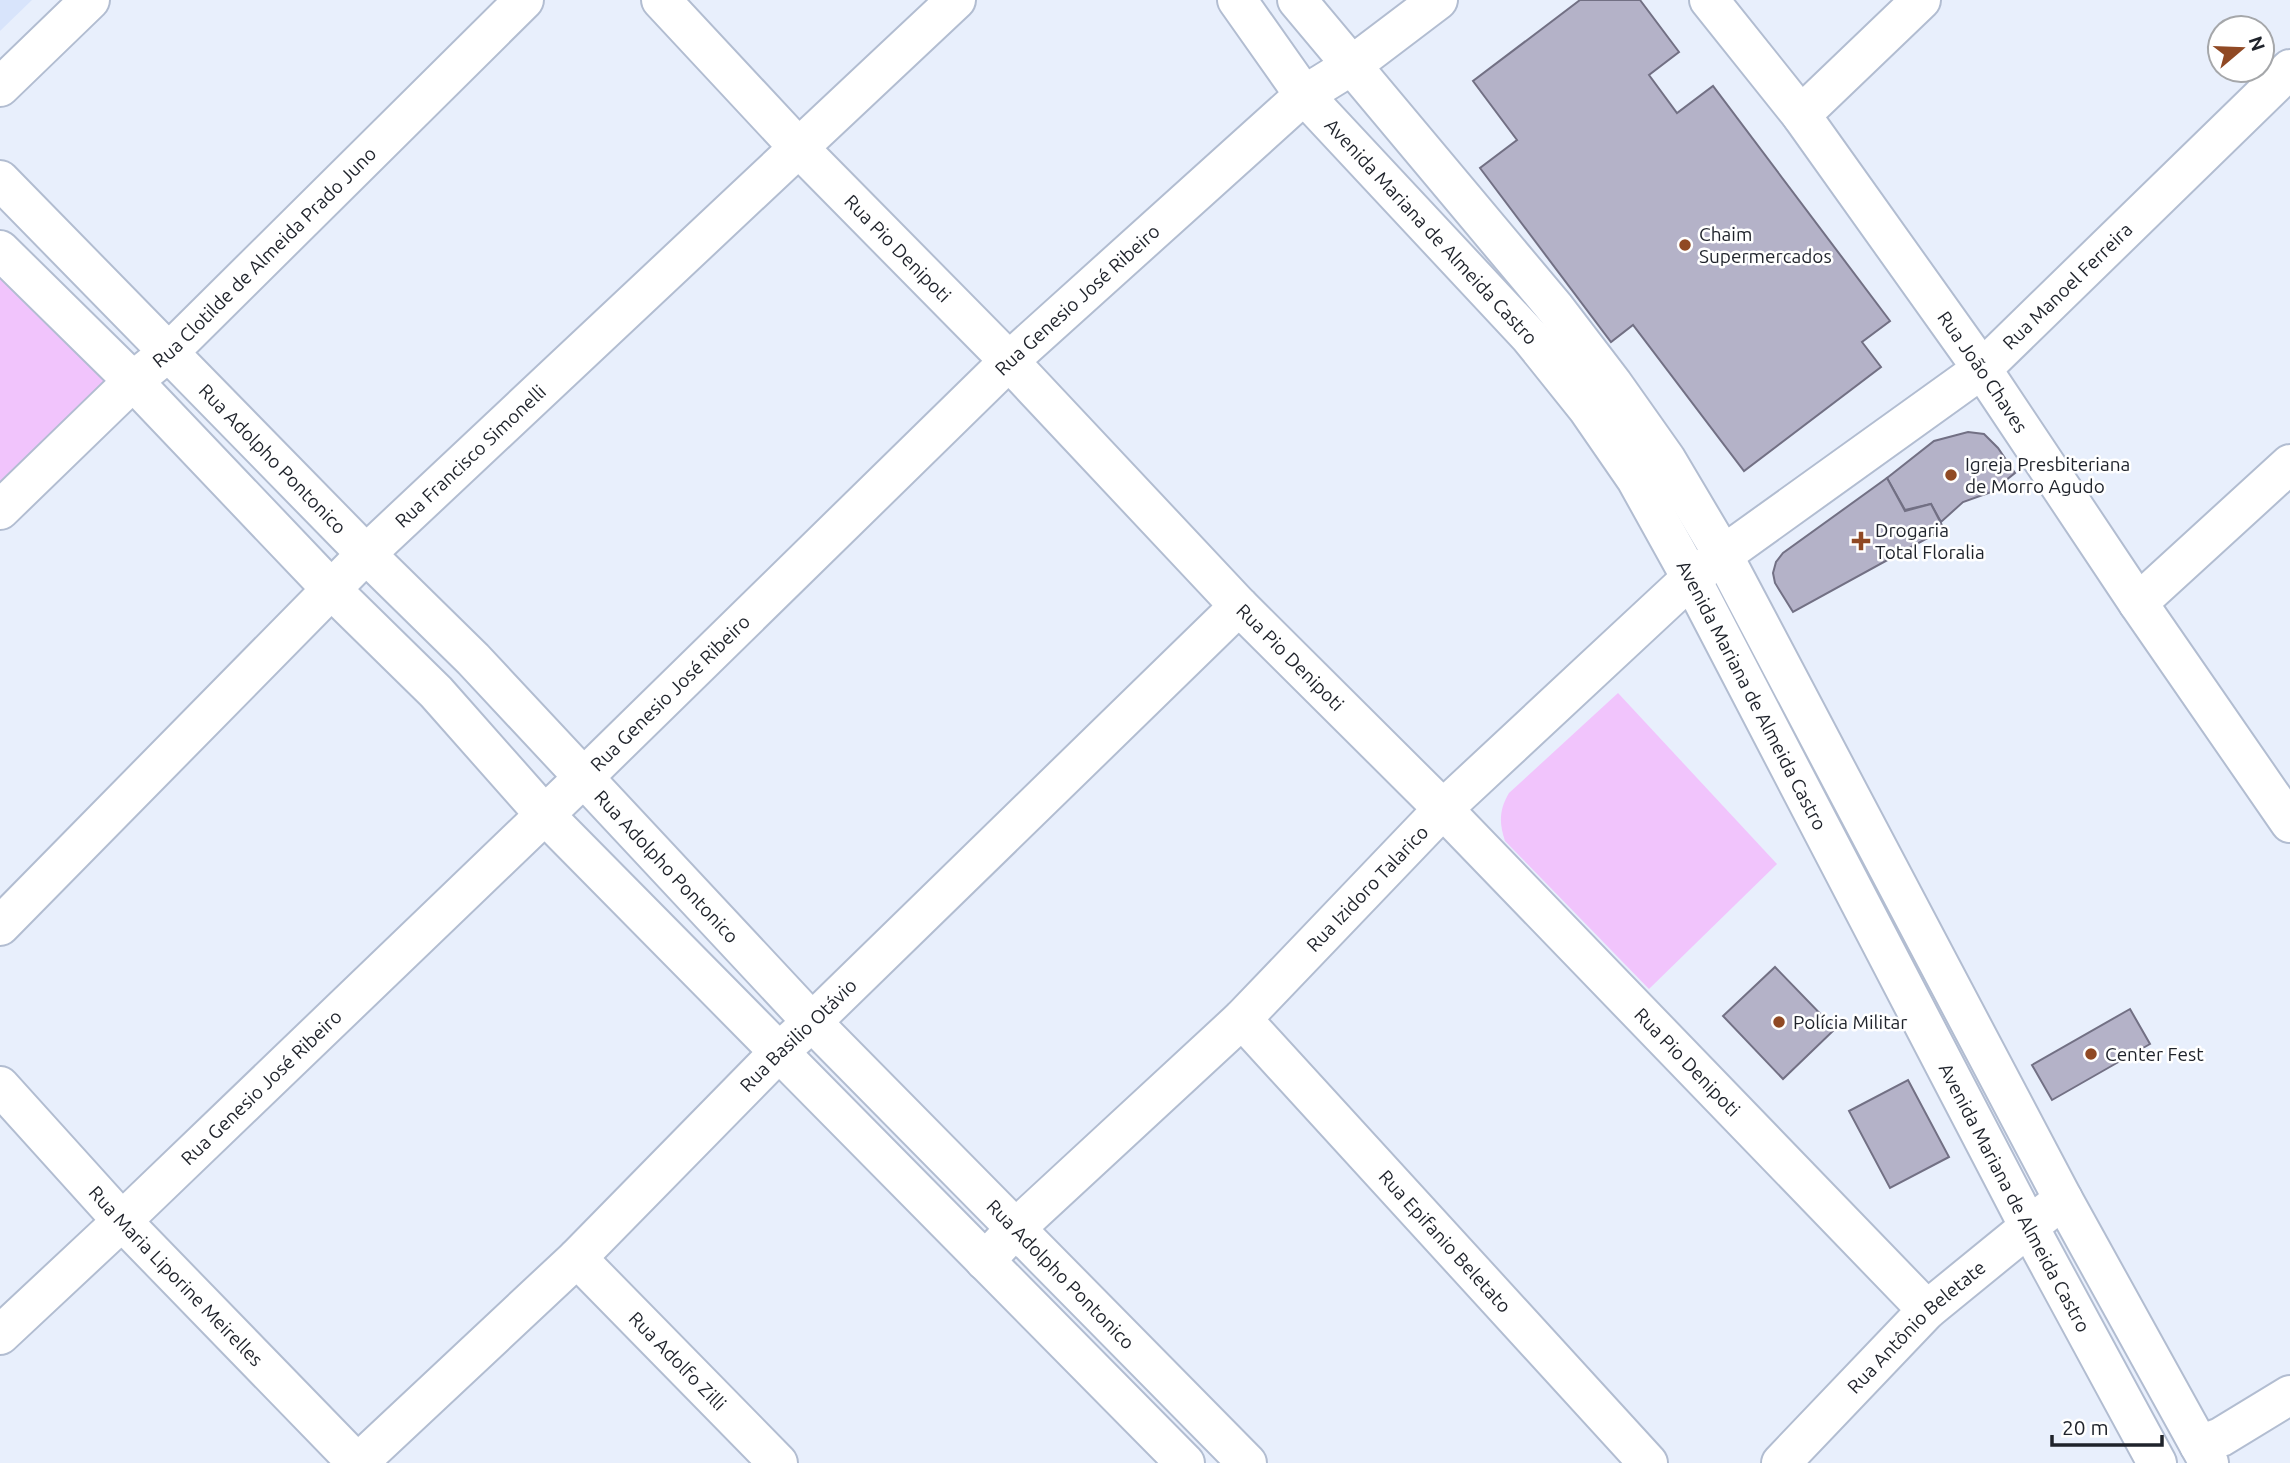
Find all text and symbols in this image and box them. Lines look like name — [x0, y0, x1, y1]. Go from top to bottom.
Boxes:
north arrow — [2206, 14, 2276, 84]
text: N — [2244, 33, 2270, 54]
street label: Avenida Mariana de Almeida Castro — [1321, 114, 1542, 349]
street label: Rua Clotilde de Almeida Prado Juno — [148, 142, 381, 372]
street label: Rua Pio Denipoti — [840, 190, 955, 306]
street label: Rua Manoel Ferreira — [1998, 218, 2137, 354]
street label: Rua Genesio José Ribeiro — [990, 220, 1164, 380]
place label: Chaim Supermercados — [1699, 223, 1832, 267]
marker: Chaim Supermercados — [1677, 237, 1693, 253]
street label: Rua João Chaves — [1933, 307, 2032, 437]
street label: Rua Adolpho Pontonico — [195, 379, 351, 538]
street label: Rua Francisco Simonelli — [390, 380, 550, 532]
place label: Igreja Presbiteriana de Morro Agudo — [1965, 453, 2130, 497]
marker: Igreja Presbiteriana de Morro Agudo — [1943, 467, 1959, 483]
place label: Drogaria Total Floralia — [1875, 519, 1985, 563]
marker: Drogaria Total Floralia — [1853, 533, 1869, 549]
street label: Avenida Mariana de Almeida Castro — [1672, 556, 1831, 834]
street label: Rua Pio Denipoti — [1232, 599, 1348, 715]
street label: Rua Genesio José Ribeiro — [586, 610, 754, 776]
street label: Rua Adolpho Pontonico — [590, 785, 743, 947]
street label: Rua Izidoro Talarico — [1302, 821, 1432, 956]
street label: Rua Basilio Otávio — [735, 974, 861, 1096]
street label: Rua Pio Denipoti — [1630, 1003, 1745, 1121]
street label: Rua Genesio José Ribeiro — [176, 1005, 346, 1169]
place label: Polícia Militar — [1793, 1011, 1908, 1033]
marker: Polícia Militar — [1771, 1014, 1787, 1030]
place label: Center Fest — [2105, 1043, 2204, 1065]
marker: Center Fest — [2083, 1046, 2099, 1062]
street label: Avenida Mariana de Almeida Castro — [1935, 1059, 2095, 1336]
street label: Rua Epifanio Beletato — [1375, 1165, 1516, 1317]
street label: Rua Maria Liporine Meirelles — [85, 1181, 268, 1370]
street label: Rua Adolpho Pontonico — [982, 1195, 1139, 1353]
street label: Rua Antônio Beletate — [1842, 1256, 1990, 1398]
street label: Rua Adolfo Zilli — [625, 1307, 731, 1415]
scale bar — [2052, 1404, 2162, 1448]
text: 20 m — [2062, 1415, 2109, 1439]

